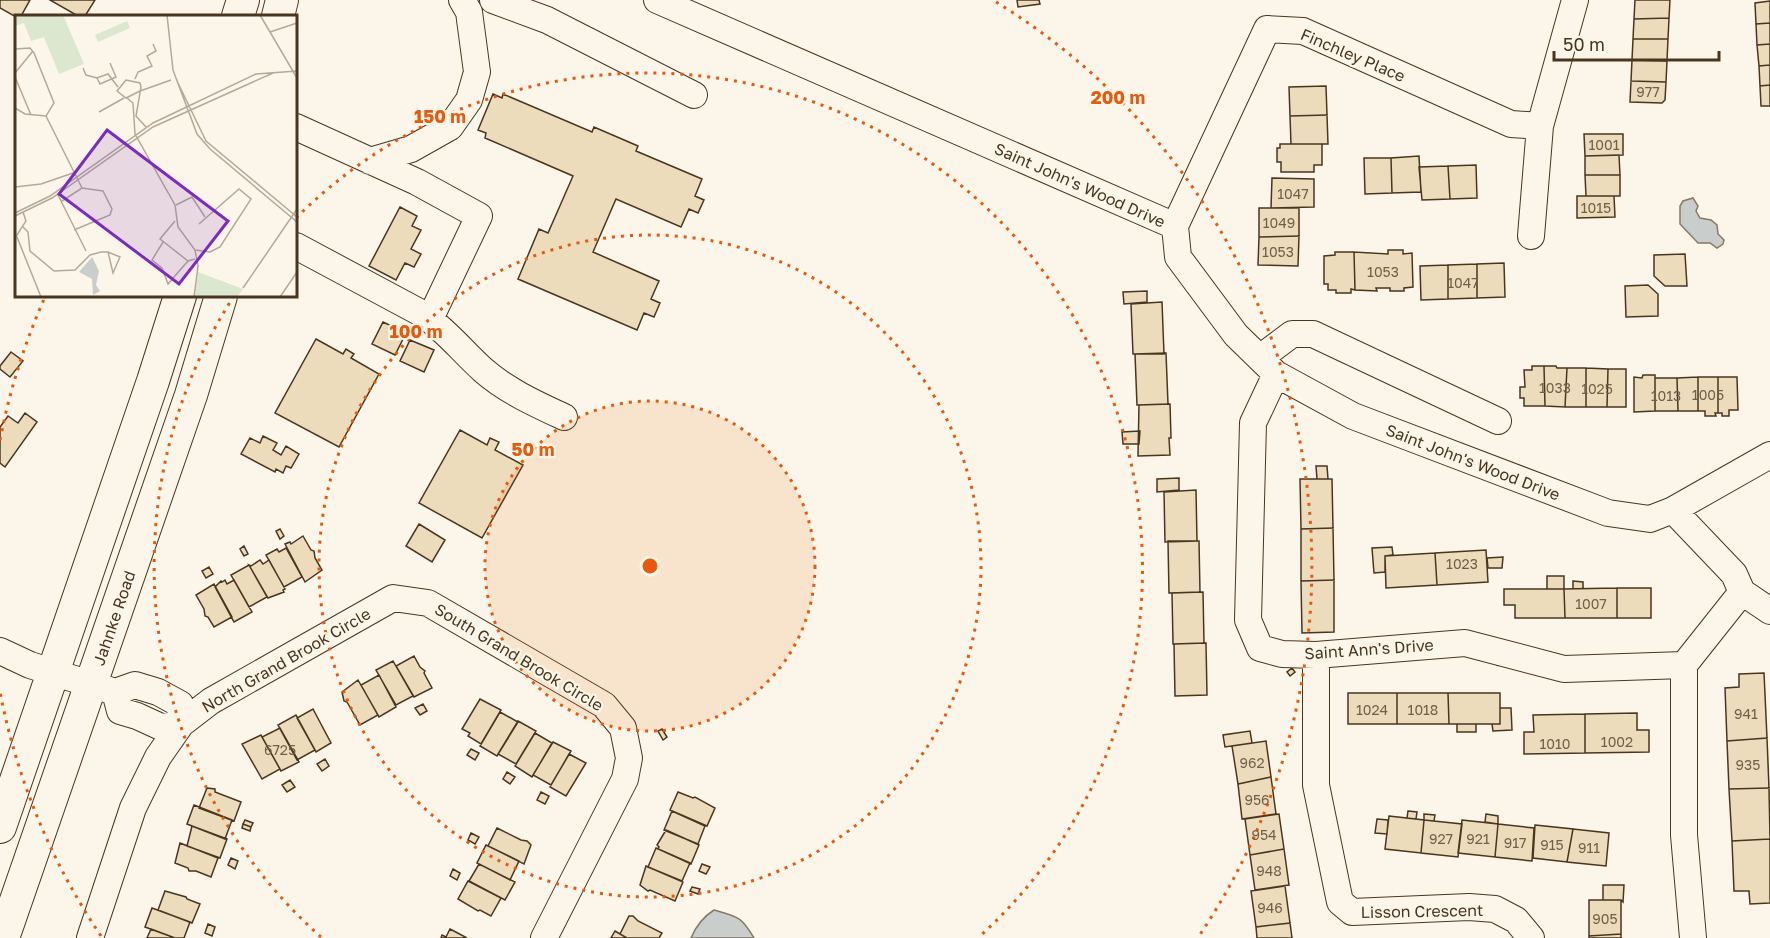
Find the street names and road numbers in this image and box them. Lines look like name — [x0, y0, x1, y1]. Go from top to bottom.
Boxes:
street label: Finchley Place — [1298, 24, 1408, 86]
street label: Saint John's Wood Drive — [991, 138, 1169, 232]
street label: Saint John's Wood Drive — [1383, 420, 1563, 504]
street label: Jahnke Road — [88, 568, 140, 668]
street label: South Grand Brook Circle — [431, 599, 607, 715]
street label: North Grand Brook Circle — [198, 603, 374, 717]
street label: Saint Ann's Drive — [1304, 635, 1434, 663]
street label: Lisson Crescent — [1361, 900, 1483, 922]

